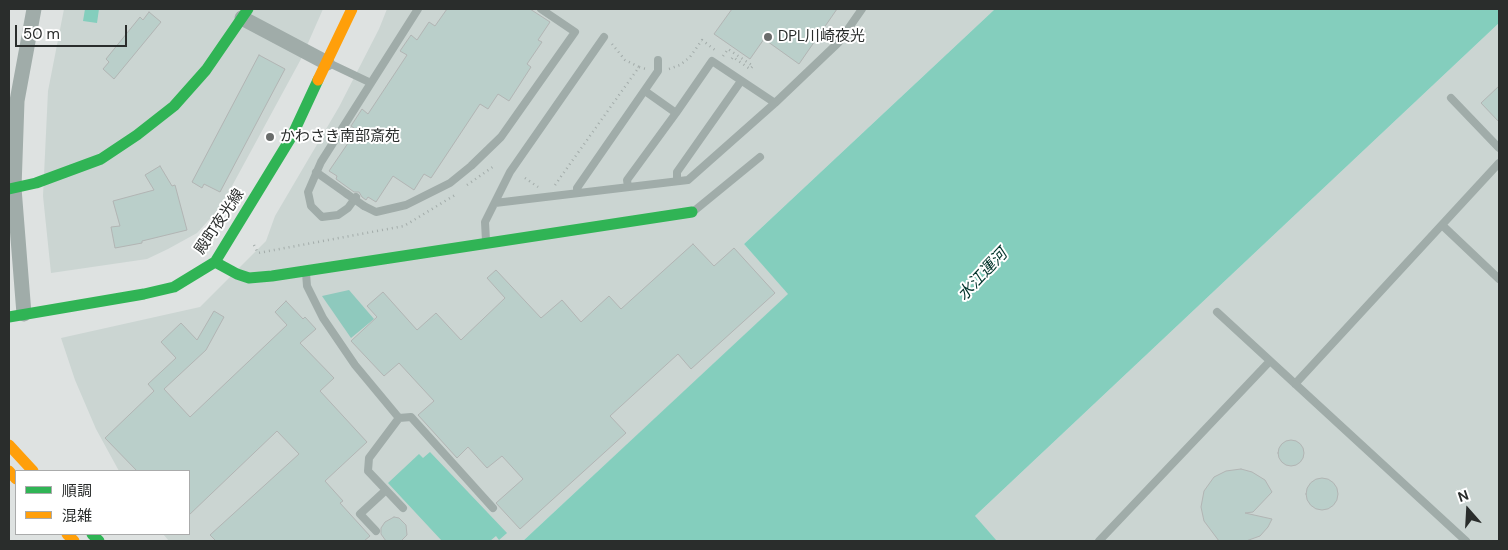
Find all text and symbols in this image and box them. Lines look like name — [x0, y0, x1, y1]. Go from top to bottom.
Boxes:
scale bar — [18, 15, 130, 47]
text: 50 m — [23, 24, 60, 44]
place label: DPL川崎夜光 — [778, 28, 865, 46]
marker: DPL川崎夜光 — [762, 31, 774, 43]
place label: かわさき南部斎苑 — [280, 128, 400, 146]
marker: かわさき南部斎苑 — [264, 131, 276, 143]
street label: 殿町夜光線 — [192, 186, 248, 258]
water label: 水江運河 — [954, 245, 1012, 305]
legend — [15, 470, 190, 535]
text: 順調 — [62, 481, 92, 501]
north arrow — [1443, 485, 1493, 535]
text: N — [1455, 486, 1471, 506]
text: 混雑 — [62, 506, 92, 526]

